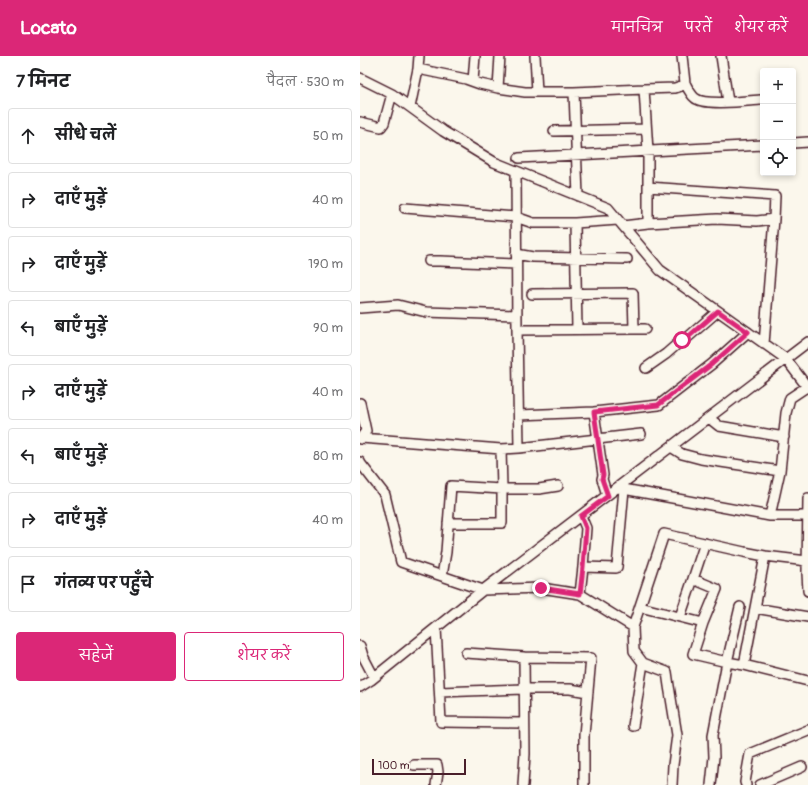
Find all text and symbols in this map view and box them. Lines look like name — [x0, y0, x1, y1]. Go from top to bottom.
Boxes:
text: Locato — [20, 16, 77, 40]
text: मानचित्र — [611, 19, 663, 36]
text: परतें — [685, 19, 712, 36]
text: शेयर करें — [734, 19, 788, 36]
map controls — [760, 68, 796, 176]
button: + — [760, 68, 796, 104]
text: 7 मिनट — [16, 71, 70, 92]
text: पैदल · 530 m — [267, 74, 344, 90]
button: − — [760, 104, 796, 140]
icon: ahead — [17, 125, 39, 147]
text: सीधे चलें — [55, 126, 116, 145]
text: 50 m — [313, 128, 343, 144]
button: locate — [760, 140, 796, 176]
icon: right — [17, 189, 39, 211]
text: दाएँ मुड़ें — [55, 190, 107, 209]
text: 40 m — [312, 192, 343, 208]
icon: right — [17, 253, 39, 275]
text: दाएँ मुड़ें — [55, 254, 107, 273]
text: 190 m — [308, 256, 343, 272]
icon: left — [17, 317, 39, 339]
text: बाएँ मुड़ें — [55, 318, 107, 337]
text: 90 m — [313, 320, 343, 336]
route start — [673, 331, 691, 349]
icon: right — [17, 381, 39, 403]
text: दाएँ मुड़ें — [55, 382, 107, 401]
text: 40 m — [312, 384, 343, 400]
icon: left — [17, 445, 39, 467]
text: बाएँ मुड़ें — [55, 446, 107, 465]
text: 80 m — [313, 448, 343, 464]
icon: right — [17, 509, 39, 531]
text: दाएँ मुड़ें — [55, 510, 107, 529]
text: 40 m — [312, 512, 343, 528]
icon: arrive — [17, 573, 39, 595]
text: गंतव्य पर पहुँचे — [55, 574, 153, 593]
route end — [532, 579, 550, 597]
button: सहेजें — [16, 632, 176, 681]
button: शेयर करें — [184, 632, 344, 681]
scale bar — [372, 757, 466, 776]
text: 100 m — [378, 759, 409, 772]

